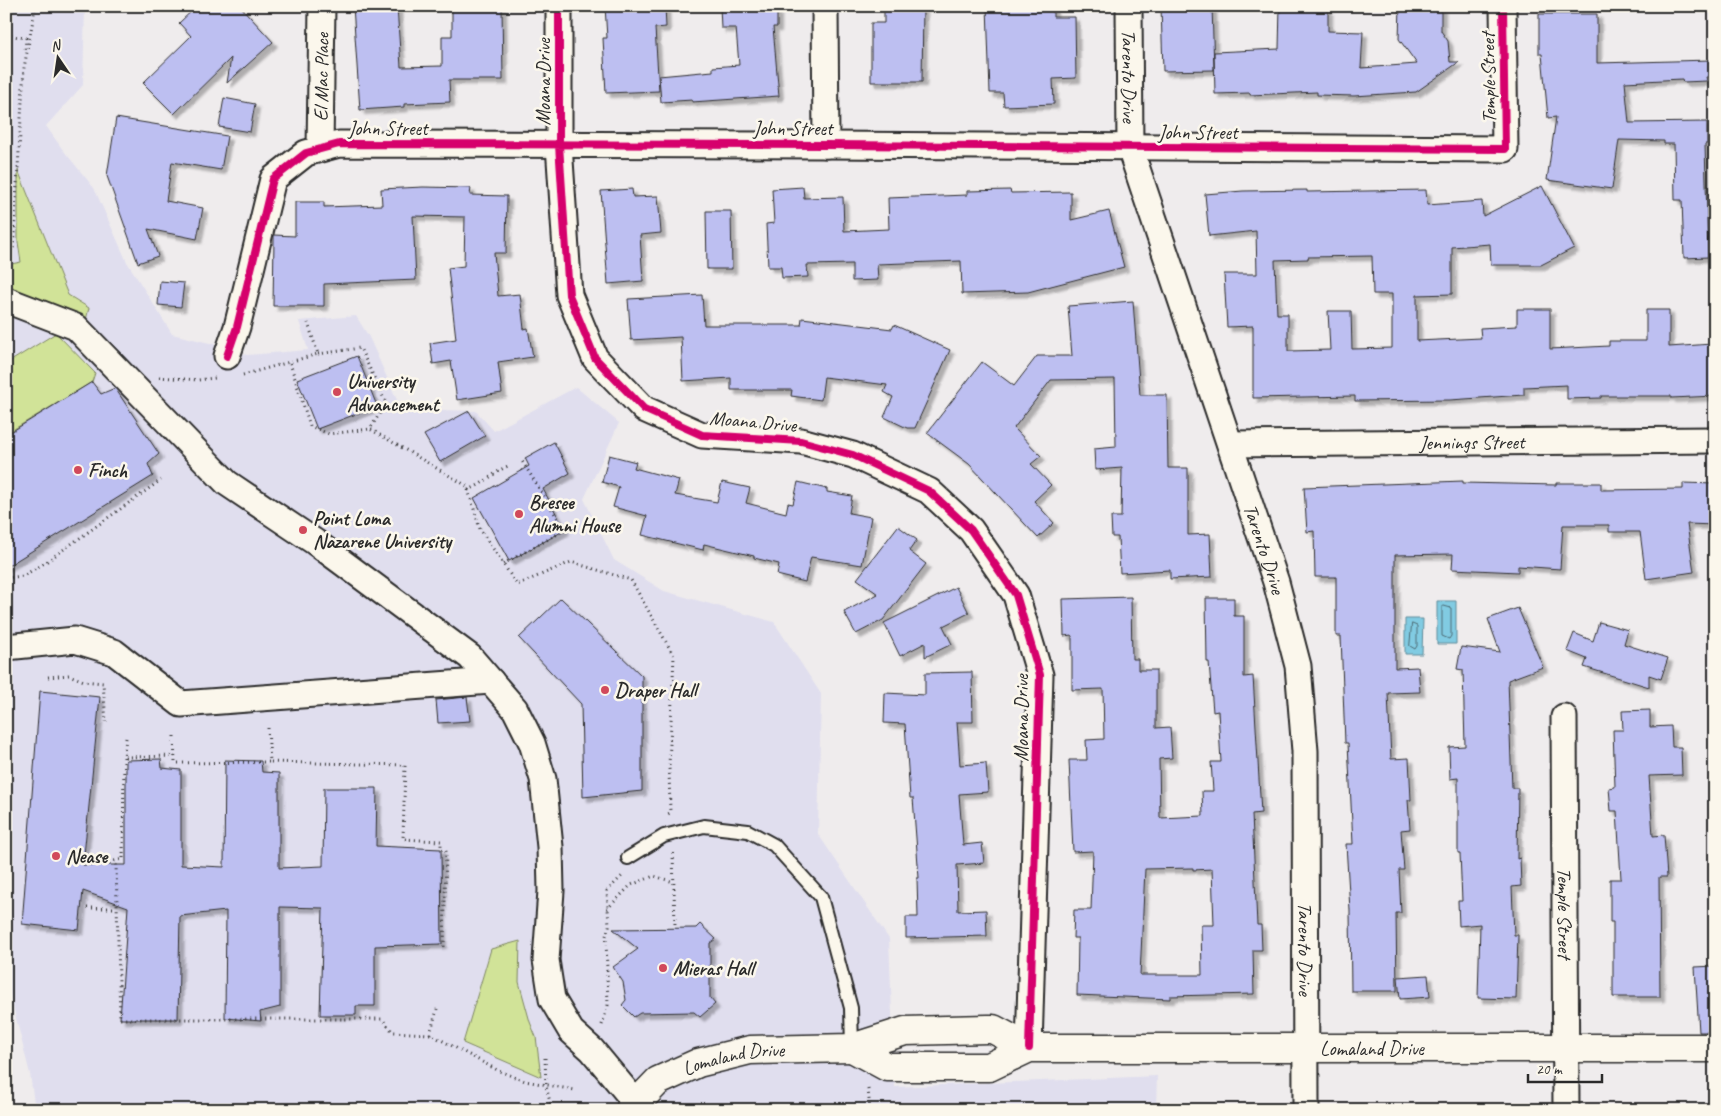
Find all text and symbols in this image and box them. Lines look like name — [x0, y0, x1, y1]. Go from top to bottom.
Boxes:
street label: Tarento Drive — [1116, 29, 1142, 124]
street label: Temple Street — [1475, 29, 1502, 124]
street label: El Mac Place — [308, 31, 335, 121]
north arrow — [32, 32, 82, 82]
text: N — [49, 36, 64, 55]
street label: Moana Drive — [531, 37, 556, 126]
street label: John Street — [347, 116, 430, 141]
street label: John Street — [752, 116, 835, 141]
street label: John Street — [1157, 120, 1240, 145]
place label: University Advancement — [347, 369, 441, 417]
marker: University Advancement — [331, 386, 343, 398]
street label: Moana Drive — [708, 405, 799, 438]
street label: Jennings Street — [1418, 430, 1527, 455]
place label: Finch — [88, 458, 128, 483]
marker: Finch — [72, 464, 84, 476]
place label: Bresee Alumni House — [529, 490, 621, 538]
street label: Tarento Drive — [1238, 501, 1291, 598]
place label: Point Loma Nazarene University — [313, 506, 453, 554]
marker: Bresee Alumni House — [513, 508, 525, 520]
marker: Point Loma Nazarene University — [297, 524, 309, 536]
street label: Moana Drive — [1009, 673, 1034, 762]
place label: Draper Hall — [615, 678, 700, 703]
marker: Draper Hall — [599, 684, 611, 696]
place label: Nease — [66, 844, 108, 869]
marker: Nease — [50, 850, 62, 862]
street label: Temple Street — [1552, 867, 1577, 962]
street label: Tarento Drive — [1292, 902, 1318, 997]
place label: Mieras Hall — [673, 956, 758, 981]
marker: Mieras Hall — [657, 962, 669, 974]
street label: Lomaland Drive — [1320, 1036, 1425, 1061]
street label: Lomaland Drive — [678, 1037, 786, 1081]
scale bar — [1528, 1051, 1602, 1083]
text: 20 m — [1536, 1060, 1563, 1079]

